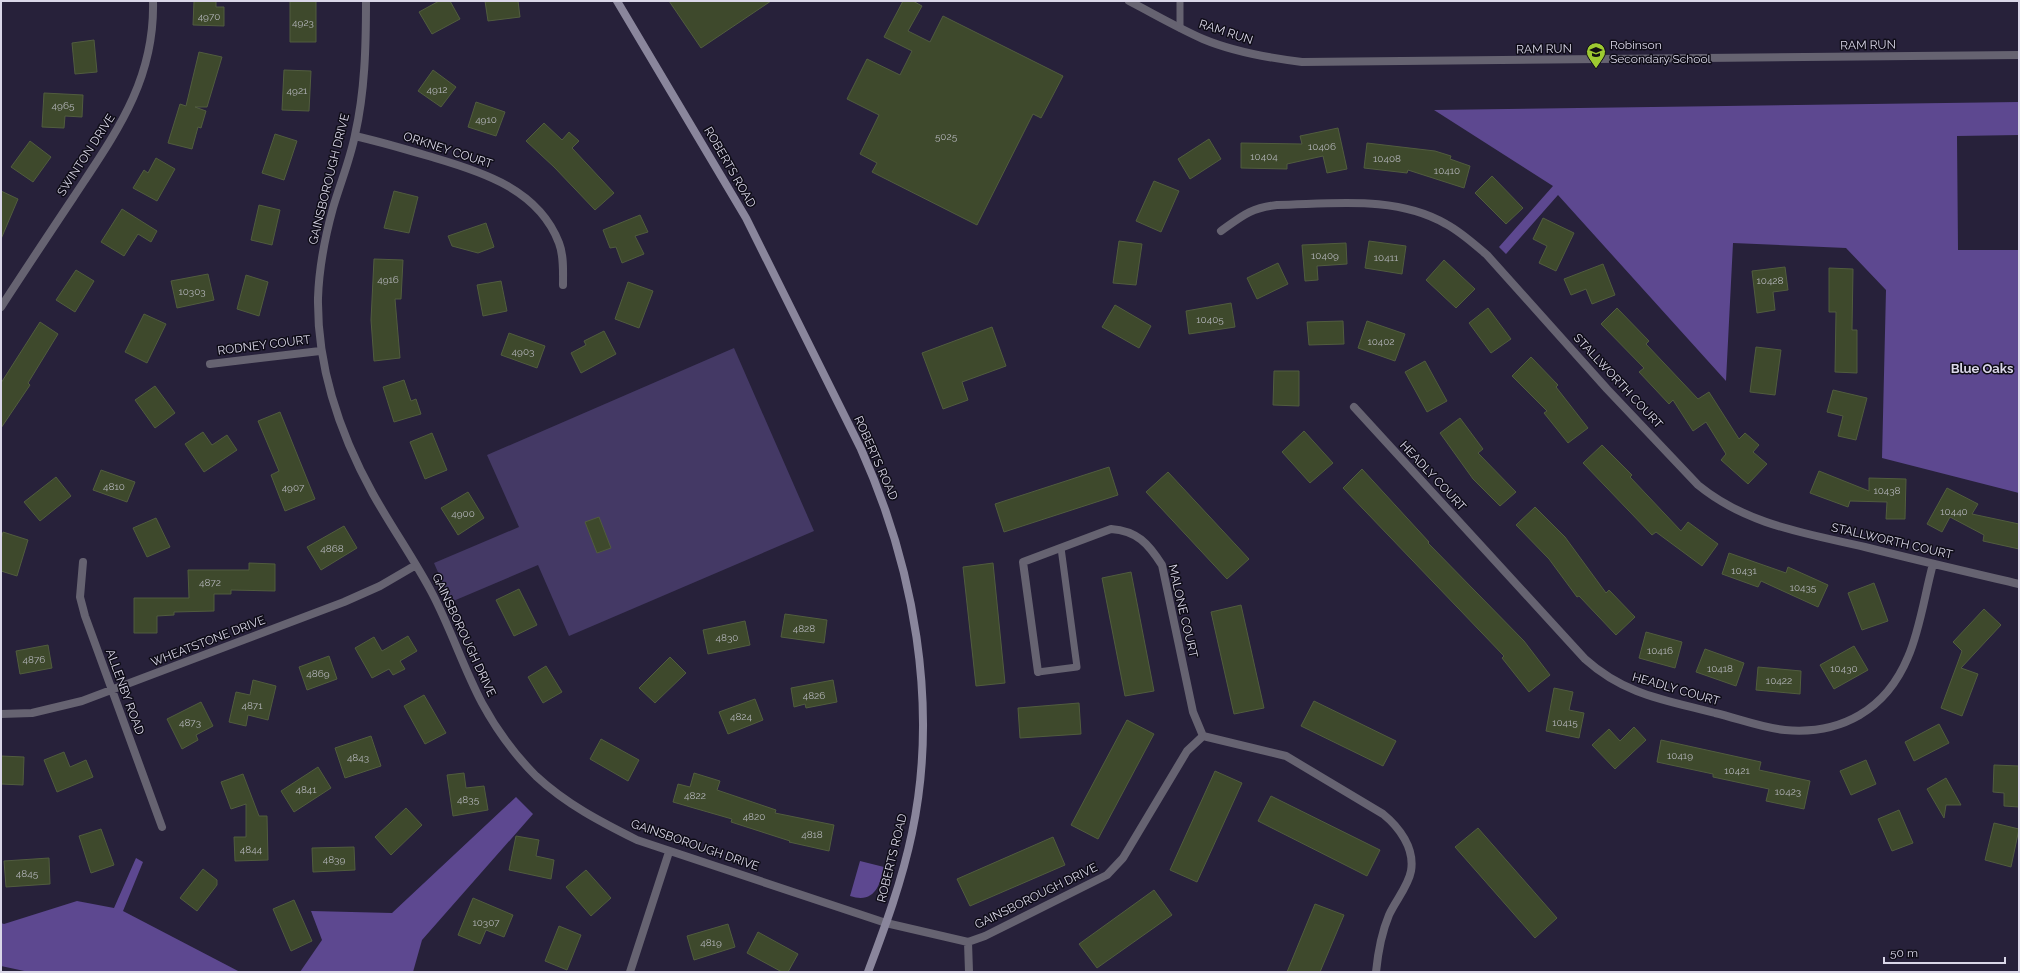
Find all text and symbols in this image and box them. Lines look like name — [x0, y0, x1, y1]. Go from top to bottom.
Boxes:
house number: 4970 — [198, 11, 220, 22]
house number: 4923 — [292, 17, 314, 28]
street label: RAM RUN — [1197, 17, 1255, 47]
place label: Robinson Secondary School — [1610, 38, 1712, 66]
street label: RAM RUN — [1840, 38, 1896, 52]
school or university icon: Robinson Secondary School — [1585, 41, 1607, 69]
street label: RAM RUN — [1516, 42, 1572, 56]
house number: 4912 — [427, 84, 447, 95]
house number: 4921 — [287, 85, 308, 96]
house number: 4965 — [52, 100, 75, 111]
street label: SWINTON DRIVE — [54, 111, 118, 199]
street label: GAINSBOROUGH DRIVE — [306, 112, 352, 246]
house number: 4910 — [475, 114, 497, 125]
street label: ROBERTS ROAD — [701, 124, 759, 210]
street label: ORKNEY COURT — [402, 129, 495, 171]
house number: 5025 — [935, 131, 958, 142]
house number: 10406 — [1308, 141, 1336, 152]
house number: 10404 — [1250, 151, 1278, 162]
house number: 10408 — [1373, 153, 1401, 164]
house number: 10410 — [1434, 165, 1460, 176]
house number: 10409 — [1311, 250, 1339, 261]
house number: 10411 — [1374, 252, 1399, 263]
house number: 4916 — [377, 274, 399, 285]
house number: 10428 — [1757, 275, 1784, 286]
house number: 10303 — [178, 286, 206, 297]
house number: 10405 — [1196, 314, 1224, 325]
street label: STALLWORTH COURT — [1571, 331, 1666, 432]
street label: RODNEY COURT — [217, 332, 312, 358]
house number: 10402 — [1367, 336, 1395, 347]
house number: 4903 — [512, 346, 534, 357]
district label: Blue Oaks — [1951, 361, 2014, 376]
street label: ROBERTS ROAD — [851, 414, 901, 503]
street label: HEADLY COURT — [1397, 438, 1469, 514]
house number: 4810 — [103, 481, 125, 492]
house number: 4907 — [282, 482, 305, 493]
house number: 10438 — [1873, 485, 1901, 496]
house number: 10440 — [1940, 506, 1968, 517]
house number: 4900 — [451, 508, 475, 519]
street label: STALLWORTH COURT — [1830, 520, 1955, 562]
house number: 4868 — [320, 543, 344, 554]
street label: MALONE COURT — [1165, 563, 1201, 660]
house number: 10431 — [1731, 565, 1757, 576]
street label: GAINSBOROUGH DRIVE — [429, 571, 499, 699]
house number: 4872 — [199, 577, 221, 588]
house number: 10435 — [1790, 582, 1817, 593]
street label: WHEATSTONE DRIVE — [149, 613, 267, 669]
house number: 4828 — [793, 623, 815, 634]
house number: 4830 — [716, 632, 738, 643]
house number: 10416 — [1647, 645, 1673, 656]
street label: ALLENBY ROAD — [103, 647, 147, 737]
house number: 4876 — [23, 654, 45, 665]
house number: 10418 — [1707, 663, 1733, 674]
house number: 10430 — [1830, 663, 1858, 674]
house number: 4869 — [306, 668, 330, 679]
street label: HEADLY COURT — [1631, 670, 1722, 708]
house number: 10422 — [1766, 675, 1792, 686]
house number: 4826 — [803, 690, 825, 701]
house number: 4871 — [241, 700, 263, 711]
house number: 4824 — [730, 711, 753, 722]
house number: 4873 — [179, 717, 201, 728]
house number: 10415 — [1552, 717, 1578, 728]
house number: 10419 — [1667, 750, 1693, 761]
house number: 4843 — [347, 752, 369, 763]
house number: 10421 — [1724, 765, 1750, 776]
house number: 4841 — [295, 784, 317, 795]
house number: 10423 — [1775, 786, 1801, 797]
house number: 4822 — [684, 790, 706, 801]
house number: 4835 — [457, 794, 480, 805]
house number: 4820 — [743, 811, 765, 822]
street label: ROBERTS ROAD — [874, 812, 910, 904]
street label: GAINSBOROUGH DRIVE — [629, 816, 761, 874]
house number: 4818 — [801, 829, 823, 840]
house number: 4844 — [240, 844, 263, 855]
house number: 4839 — [323, 854, 345, 865]
street label: GAINSBOROUGH DRIVE — [972, 860, 1100, 932]
house number: 4845 — [16, 868, 39, 879]
house number: 10307 — [472, 917, 500, 928]
house number: 4819 — [700, 937, 722, 948]
scale bar — [1884, 939, 2005, 965]
text: 50 m — [1890, 946, 1918, 960]

